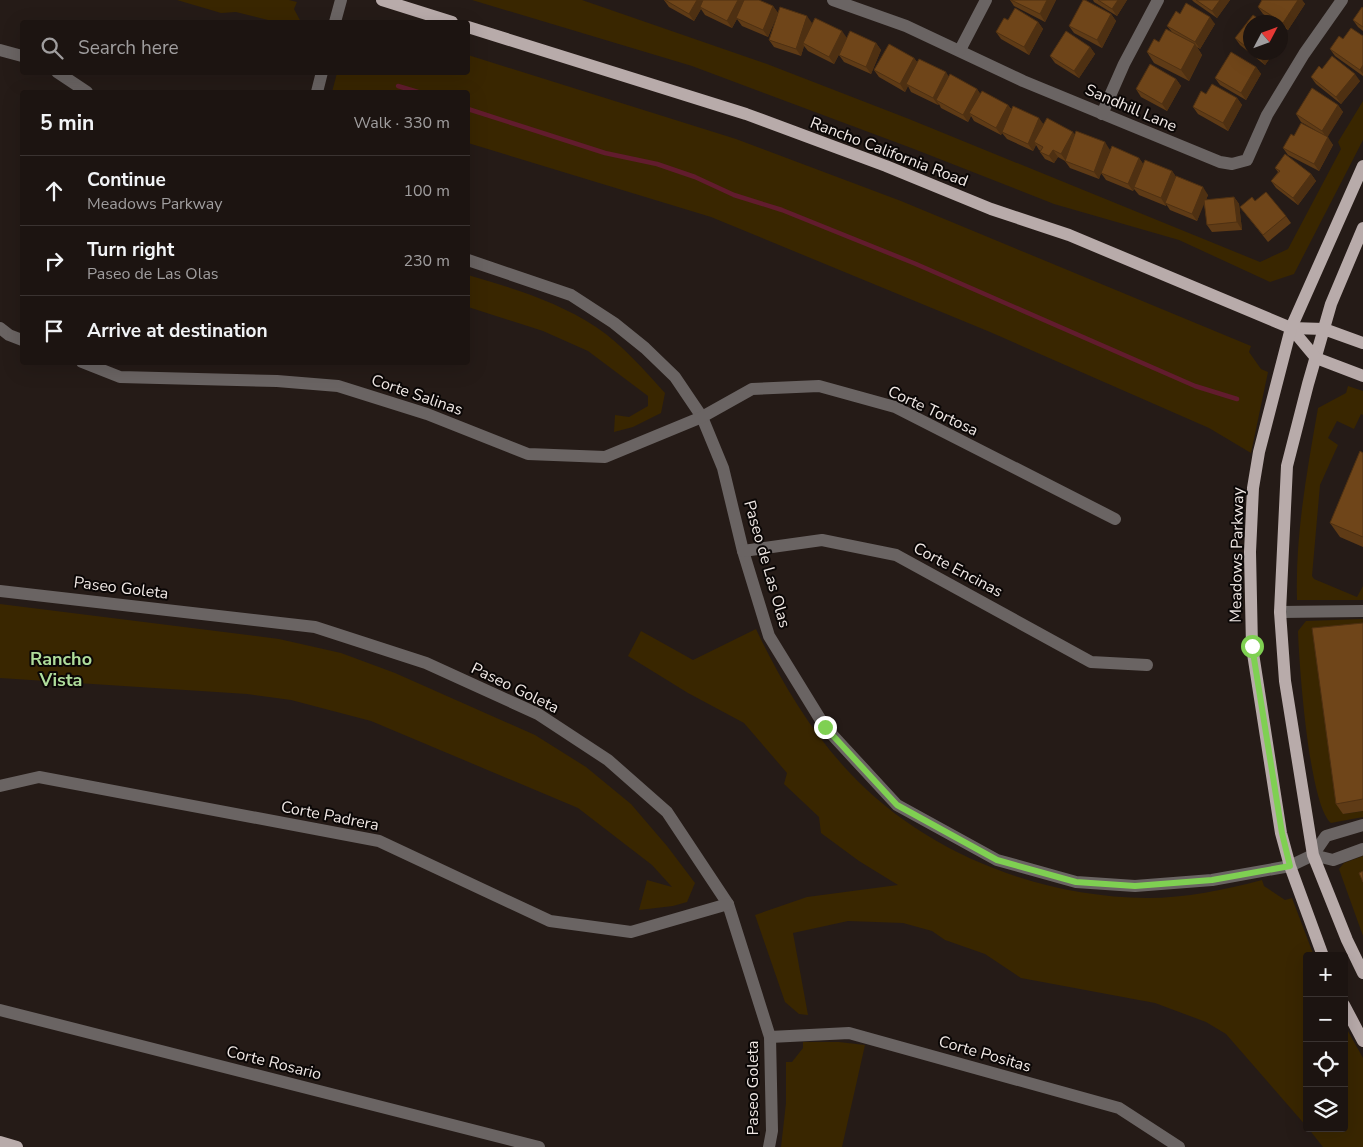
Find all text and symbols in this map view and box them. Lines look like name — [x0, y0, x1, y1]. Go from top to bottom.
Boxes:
north arrow — [1243, 15, 1288, 60]
search box — [20, 20, 470, 75]
icon: search — [38, 34, 66, 62]
text: Search here — [78, 35, 179, 61]
street label: Sandhill Lane — [1082, 79, 1180, 137]
text: 5 min — [40, 109, 94, 137]
text: Walk · 330 m — [354, 112, 450, 134]
street label: Rancho California Road — [807, 112, 971, 192]
text: Continue — [87, 167, 166, 193]
icon: ahead — [40, 177, 68, 205]
text: 100 m — [403, 180, 450, 202]
text: Meadows Parkway — [87, 193, 223, 215]
text: Turn right — [87, 237, 174, 263]
icon: right — [40, 247, 68, 275]
text: 230 m — [403, 250, 450, 272]
text: Paseo de Las Olas — [87, 263, 219, 285]
icon: arrive — [40, 317, 68, 345]
text: Arrive at destination — [87, 318, 268, 344]
street label: Corte Salinas — [368, 369, 466, 421]
street label: Corte Tortosa — [884, 380, 982, 442]
street label: Meadows Parkway — [1225, 486, 1249, 623]
street label: Paseo de Las Olas — [738, 498, 796, 630]
street label: Corte Encinas — [909, 537, 1007, 603]
street label: Paseo Goleta — [72, 571, 170, 605]
route start — [1241, 635, 1264, 658]
district label: Rancho Vista — [30, 647, 92, 692]
street label: Paseo Goleta — [467, 657, 563, 719]
route end — [814, 716, 837, 739]
street label: Corte Padrera — [279, 796, 381, 836]
map controls — [1303, 952, 1348, 1132]
button: + — [1303, 952, 1348, 997]
button: − — [1303, 997, 1348, 1042]
street label: Corte Positas — [936, 1030, 1034, 1078]
street label: Paseo Goleta — [742, 1040, 764, 1136]
street label: Corte Rosario — [224, 1041, 324, 1085]
button: locate — [1303, 1042, 1348, 1087]
button: layers — [1303, 1087, 1348, 1132]

